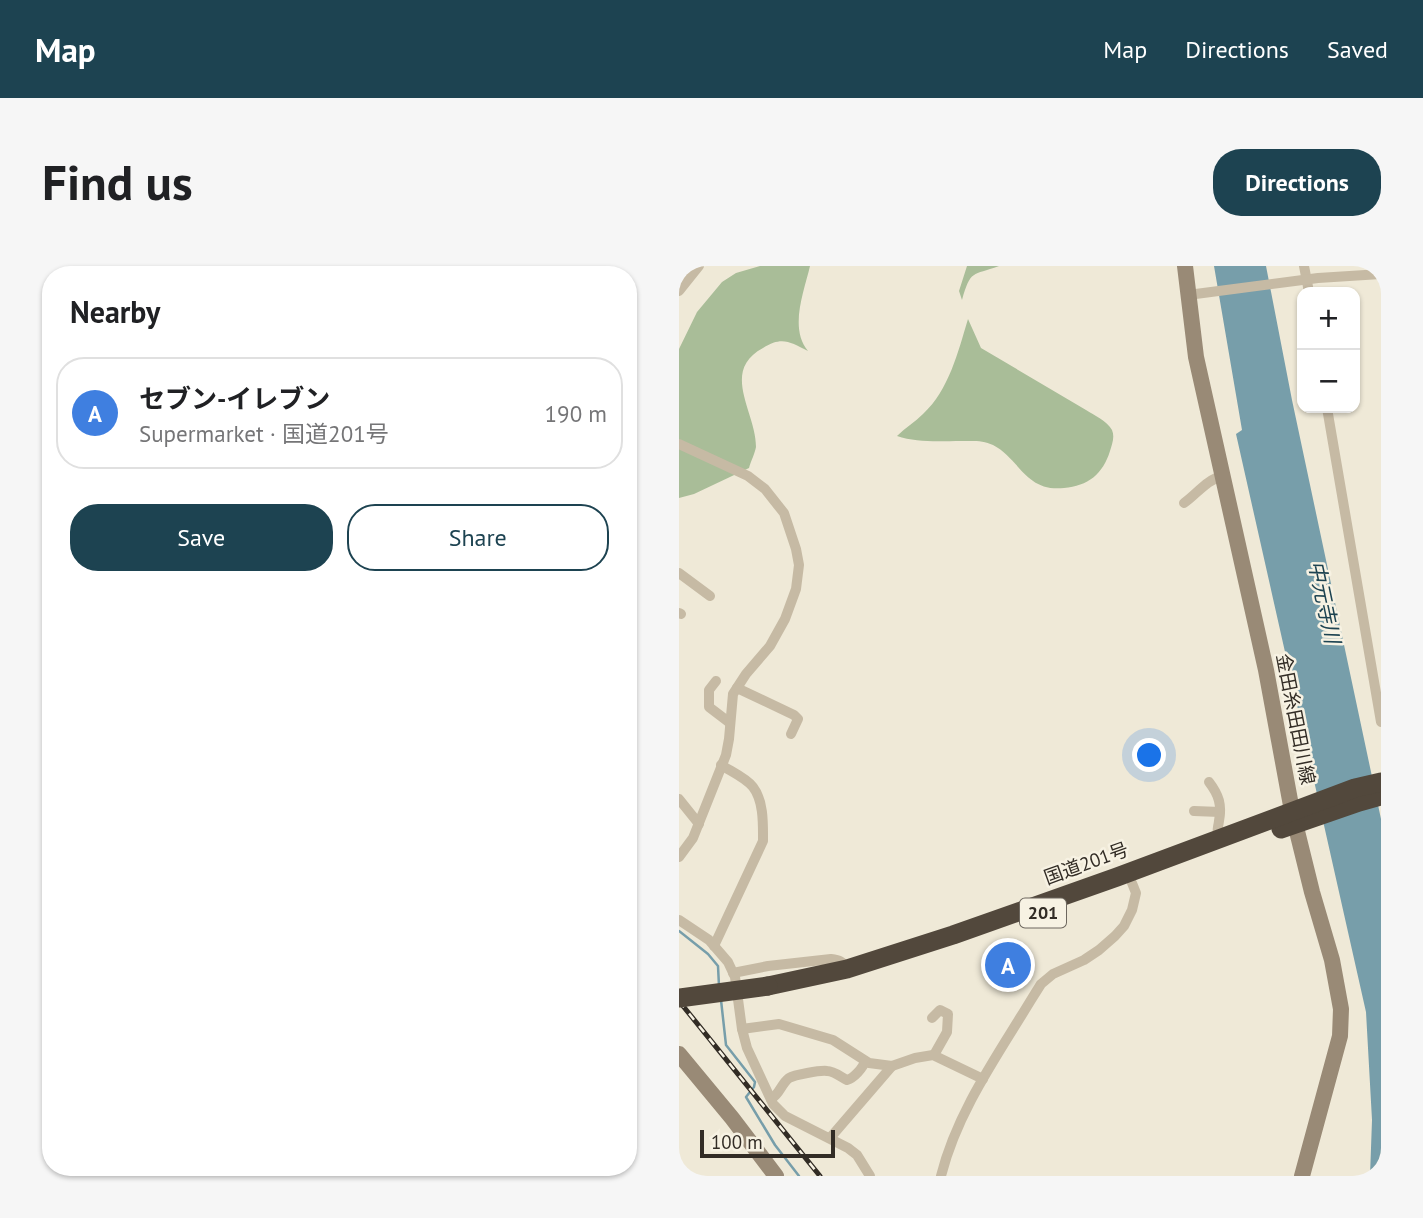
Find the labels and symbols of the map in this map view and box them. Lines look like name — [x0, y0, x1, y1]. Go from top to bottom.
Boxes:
water label: 中元寺川 — [1303, 558, 1347, 648]
street label: 金田糸田田川線 — [1272, 651, 1320, 787]
your location — [1132, 738, 1166, 772]
street label: 国道201号 — [1041, 837, 1131, 889]
road number: 201 — [1020, 898, 1066, 928]
pin: A — [985, 939, 1031, 991]
scale bar — [700, 1127, 835, 1159]

